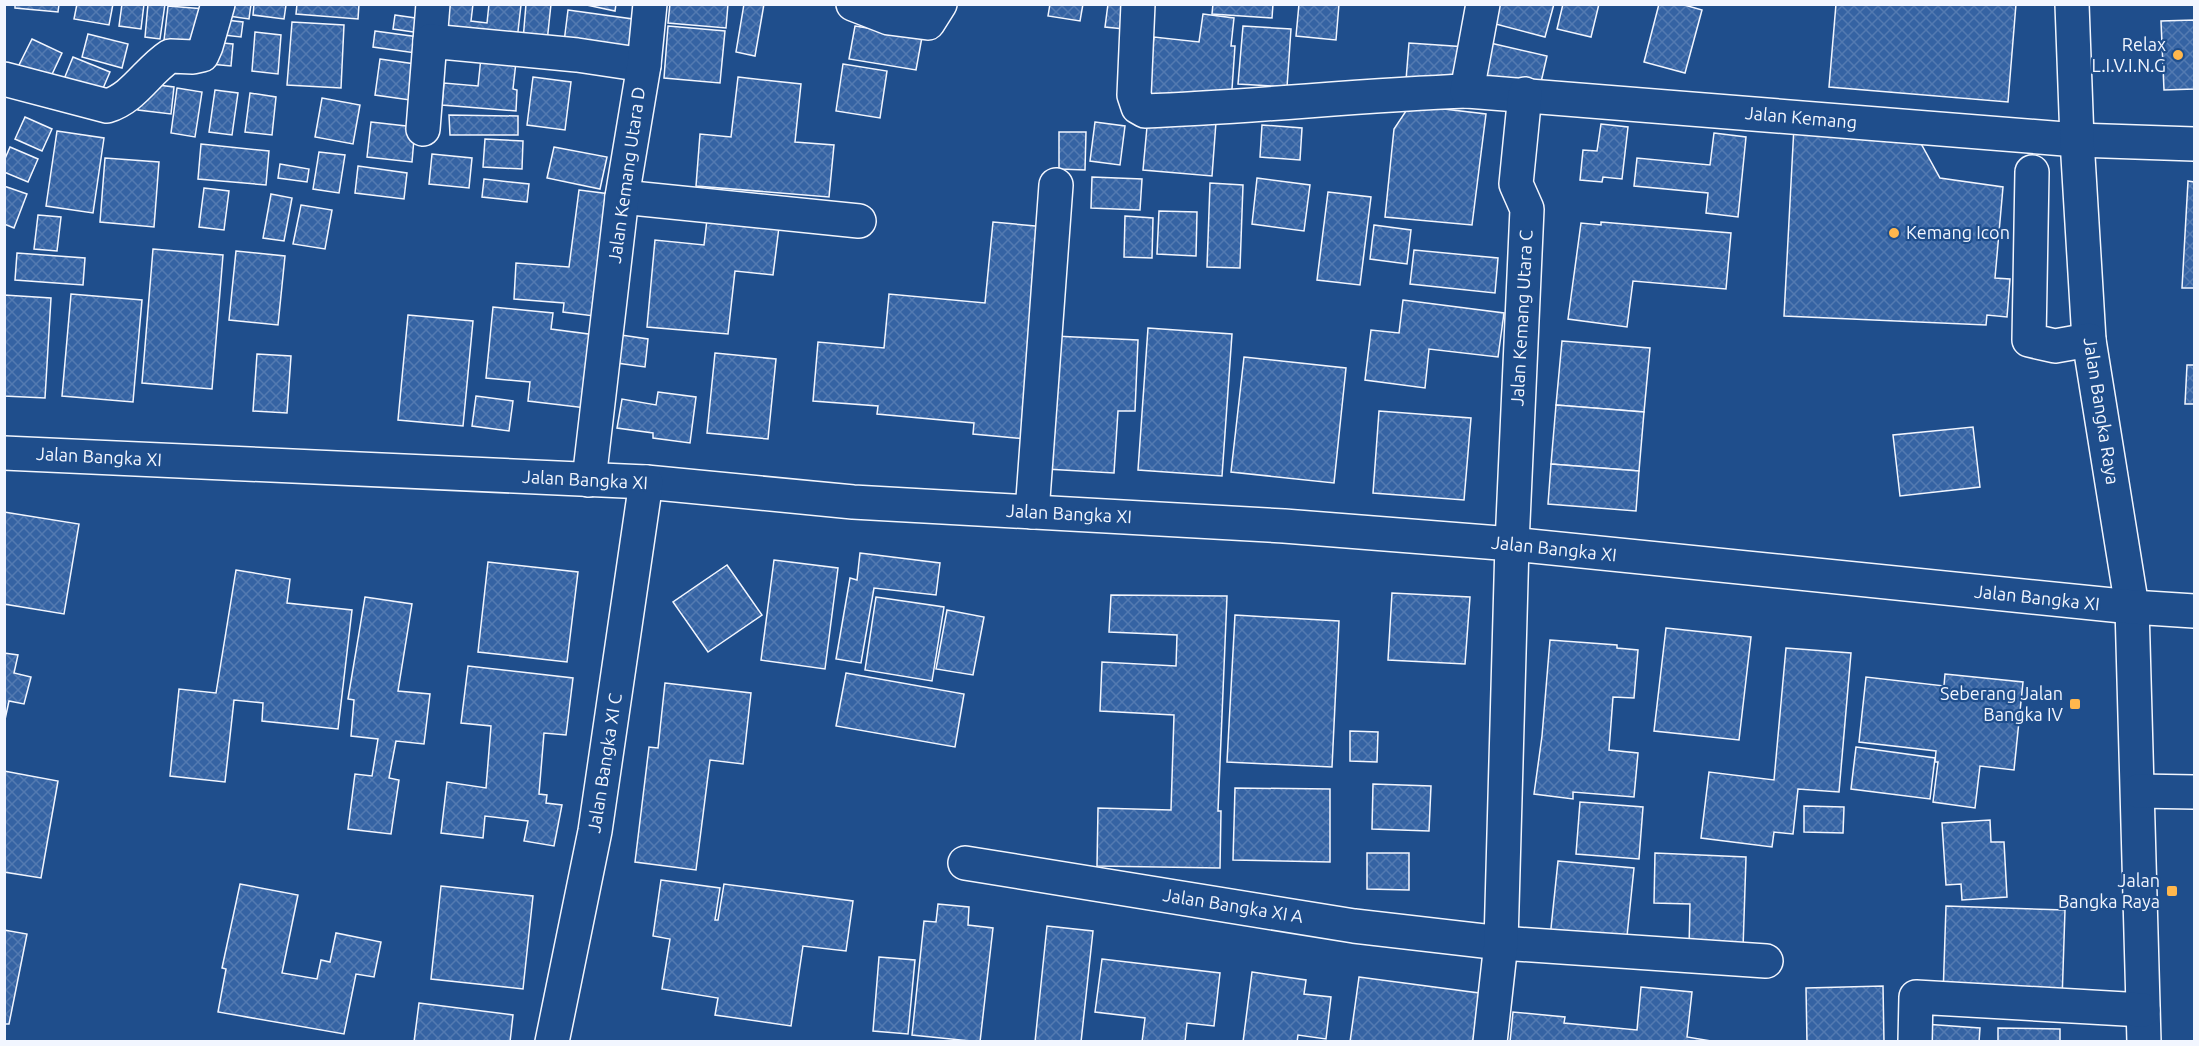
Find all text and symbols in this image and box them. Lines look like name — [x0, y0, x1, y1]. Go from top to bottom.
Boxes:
place label: Relax L.I.V.I.N.G — [2092, 34, 2166, 75]
marker: Relax L.I.V.I.N.G — [2171, 48, 2185, 62]
street label: Jalan Kemang Utara D — [604, 85, 648, 264]
street label: Jalan Kemang — [1744, 102, 1858, 132]
place label: Kemang Icon — [1906, 222, 2010, 242]
marker: Kemang Icon — [1887, 226, 1901, 240]
street label: Jalan Kemang Utara C — [1506, 229, 1536, 407]
street label: Jalan Bangka Raya — [2080, 336, 2123, 486]
street label: Jalan Bangka XI — [36, 443, 162, 469]
street label: Jalan Bangka XI — [522, 466, 648, 492]
street label: Jalan Bangka XI — [1006, 500, 1132, 526]
street label: Jalan Bangka XI — [1490, 531, 1618, 565]
street label: Jalan Bangka XI — [1973, 580, 2101, 614]
place label: Seberang Jalan Bangka IV — [1940, 683, 2064, 724]
street label: Jalan Bangka XI C — [583, 692, 625, 834]
marker: Seberang Jalan Bangka IV — [2068, 697, 2082, 711]
place label: Jalan Bangka Raya — [2058, 870, 2160, 911]
street label: Jalan Bangka XI A — [1162, 884, 1305, 926]
marker: Jalan Bangka Raya — [2165, 884, 2179, 898]

